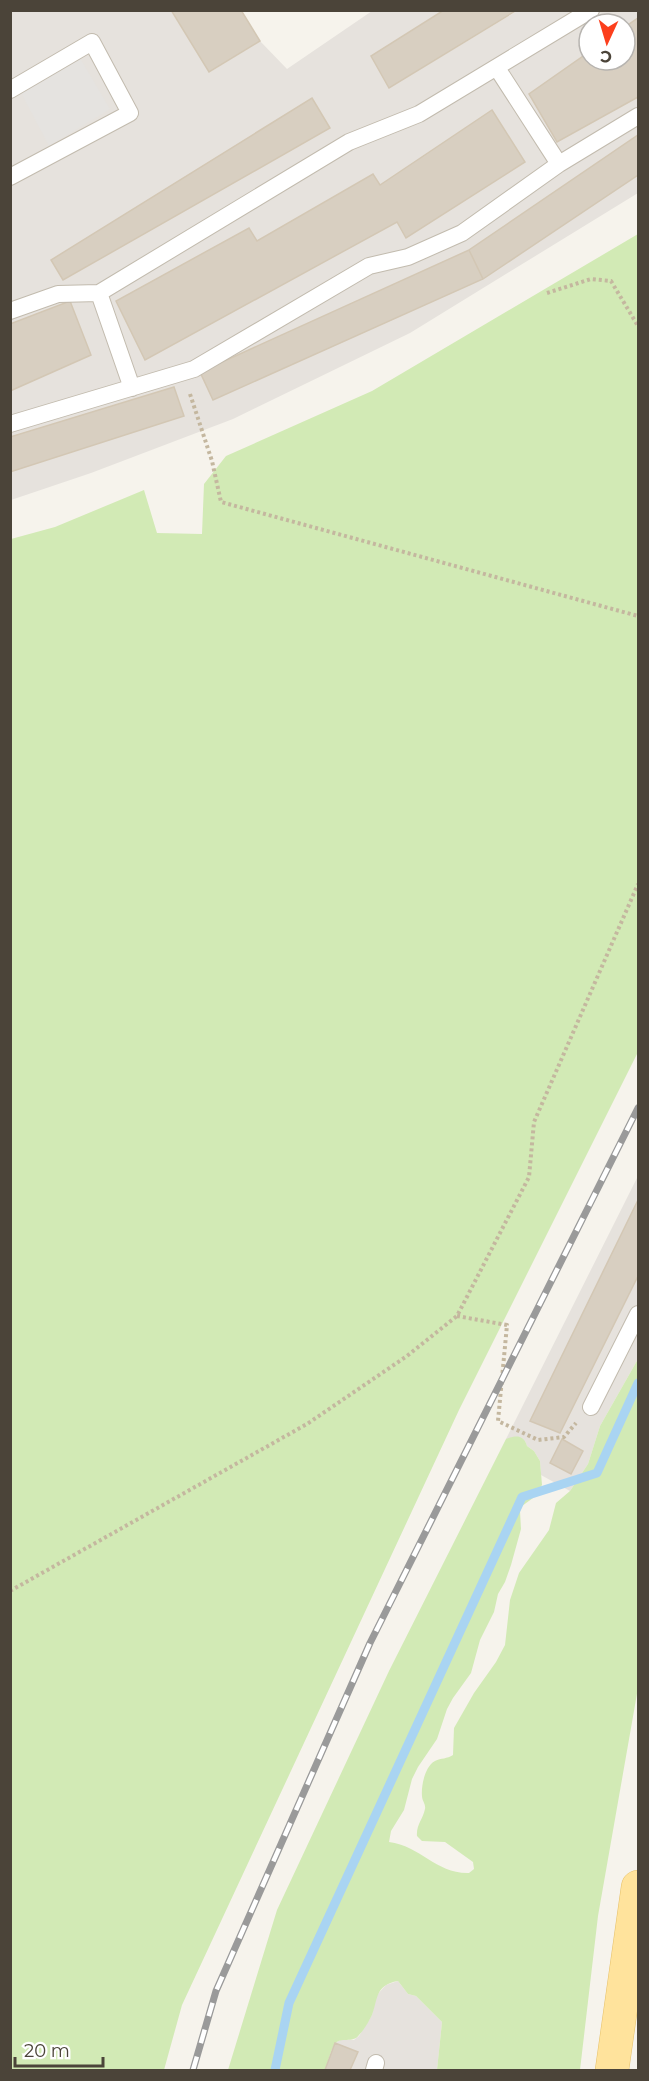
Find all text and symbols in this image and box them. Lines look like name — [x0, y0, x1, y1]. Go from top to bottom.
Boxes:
north arrow — [577, 12, 637, 72]
text: С — [599, 47, 612, 66]
scale bar — [15, 2030, 104, 2068]
text: 20 m — [24, 2040, 70, 2062]

